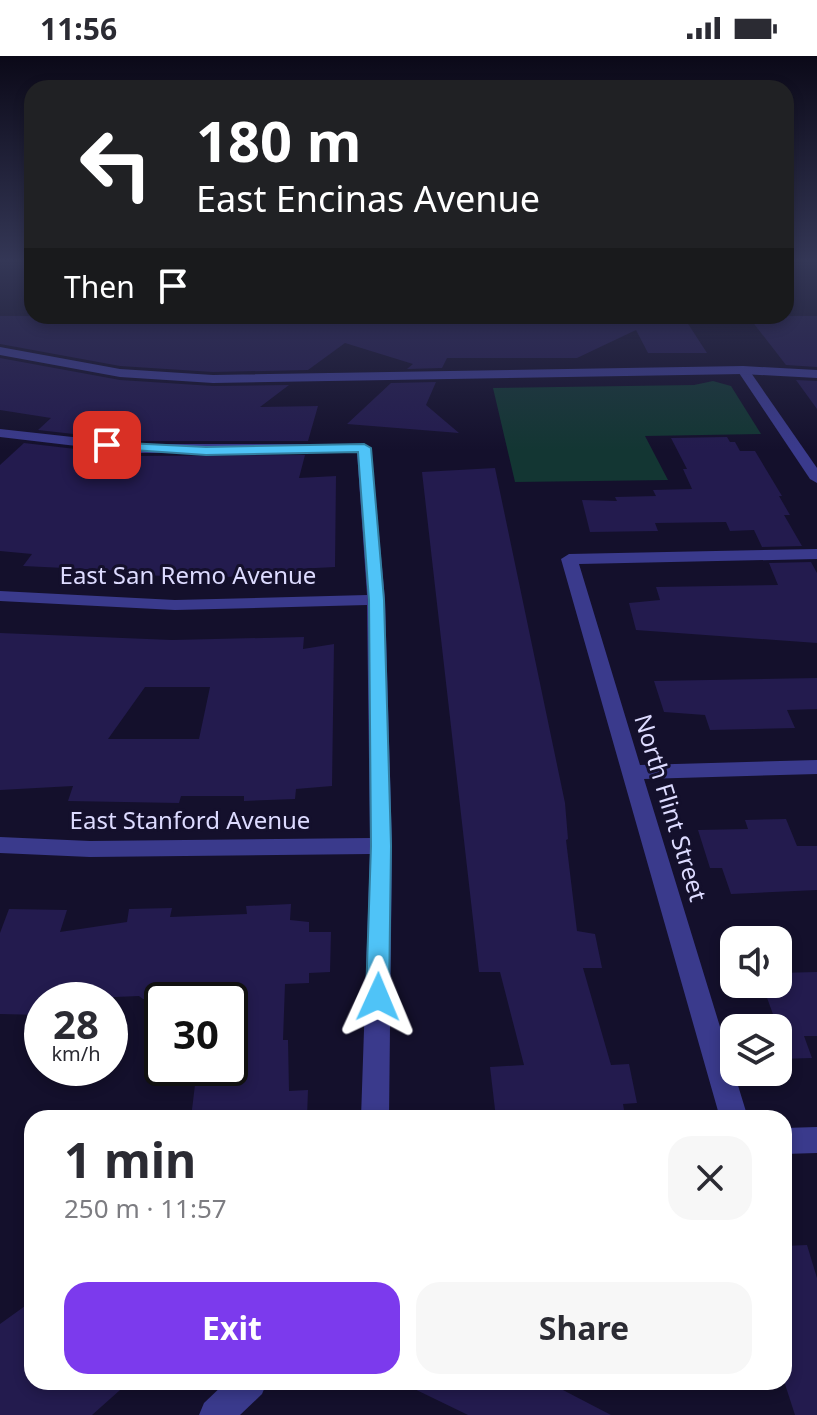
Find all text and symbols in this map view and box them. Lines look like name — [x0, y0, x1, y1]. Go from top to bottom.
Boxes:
text: 11:56 — [40, 8, 117, 49]
text: 180 m — [196, 102, 361, 178]
icon: left — [64, 112, 168, 216]
text: East Encinas Avenue — [196, 174, 540, 223]
icon: arrive — [151, 264, 195, 308]
text: Then — [64, 266, 135, 307]
pin — [73, 411, 141, 479]
icon: arrive — [85, 423, 129, 467]
street label: East San Remo Avenue — [60, 558, 316, 591]
street label: North Flint Street — [627, 710, 716, 905]
street label: East Stanford Avenue — [70, 803, 310, 836]
map controls — [720, 926, 792, 1086]
button: sound — [720, 926, 792, 998]
position arrow — [336, 955, 420, 1039]
speed limit sign: 30 — [144, 982, 248, 1086]
text: 28 — [53, 996, 99, 1051]
button: layers — [720, 1014, 792, 1086]
text: km/h — [51, 1040, 101, 1067]
text: 1 min — [64, 1127, 196, 1192]
button: close — [668, 1136, 752, 1220]
text: 250 m · 11:57 — [64, 1190, 227, 1226]
button: Exit — [64, 1282, 400, 1374]
button: Share — [416, 1282, 752, 1374]

